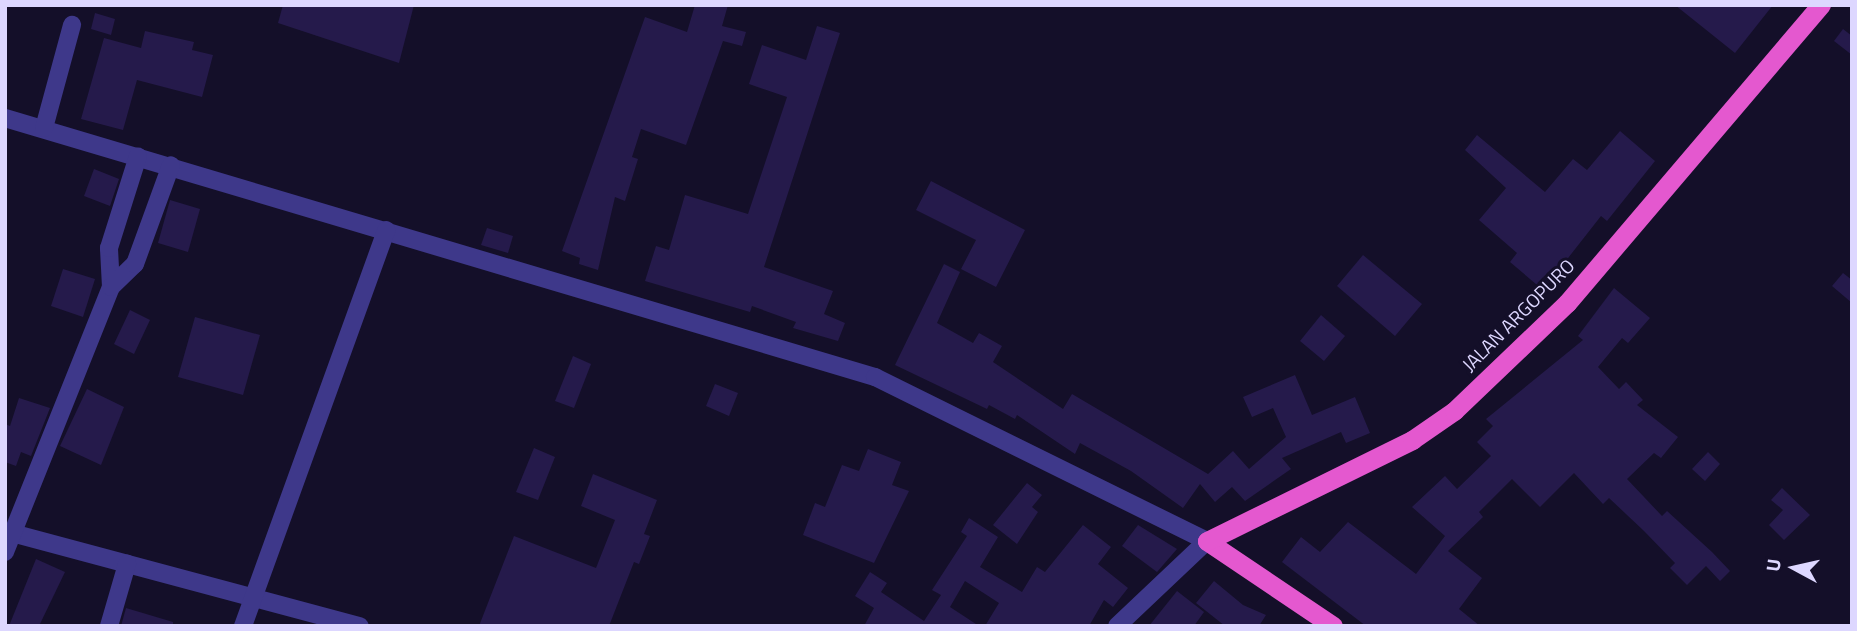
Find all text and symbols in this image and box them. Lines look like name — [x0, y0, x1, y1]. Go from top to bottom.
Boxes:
street label: JALAN ARGOPURO — [1457, 254, 1579, 376]
north arrow — [1759, 533, 1829, 603]
text: U — [1757, 557, 1788, 573]

